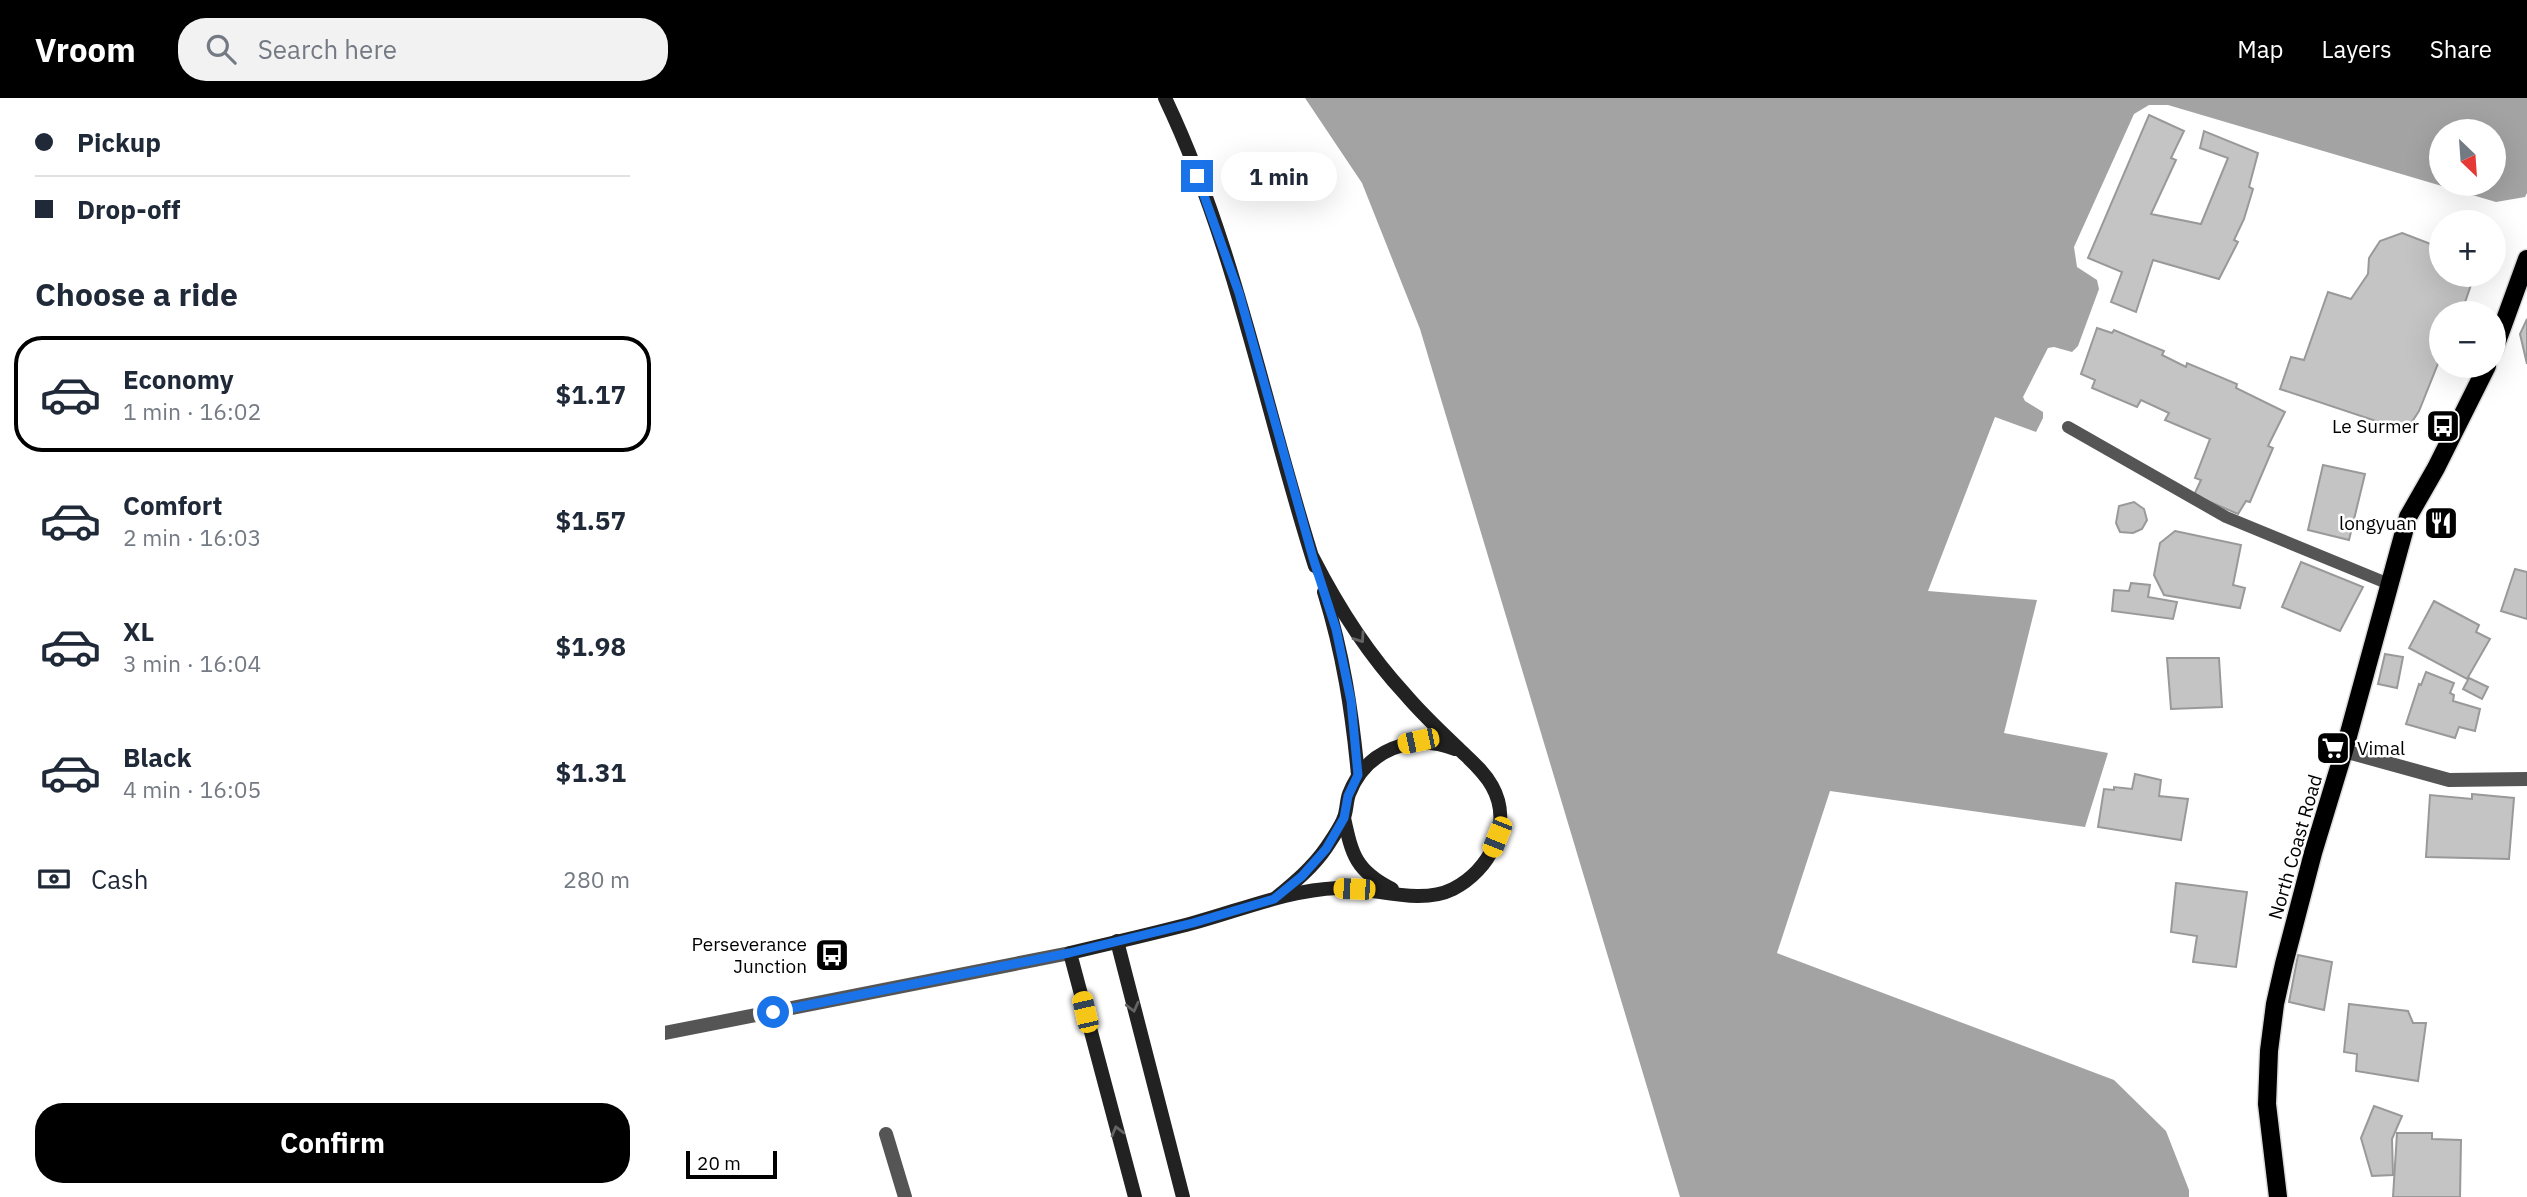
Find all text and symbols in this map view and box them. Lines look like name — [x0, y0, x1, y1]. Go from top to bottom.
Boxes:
search box — [178, 18, 668, 81]
text: Vroom — [35, 28, 136, 71]
icon: search — [202, 30, 240, 68]
text: Search here — [258, 32, 397, 66]
text: Map — [2237, 33, 2284, 65]
text: Layers — [2322, 33, 2392, 65]
text: Share — [2430, 33, 2492, 65]
north arrow — [2429, 119, 2506, 196]
map controls — [2429, 119, 2506, 378]
text: Pickup — [77, 125, 161, 159]
callout: 1 min — [1221, 152, 1337, 200]
route end — [1181, 160, 1213, 192]
text: 1 min — [1249, 161, 1309, 191]
text: Drop-off — [77, 192, 180, 226]
button: + — [2429, 210, 2506, 287]
text: Choose a ride — [35, 273, 238, 315]
button: − — [2429, 301, 2506, 378]
text: Economy — [123, 362, 234, 396]
icon: car — [39, 363, 102, 426]
text: $1.17 — [556, 377, 626, 411]
text: 1 min · 16:02 — [123, 396, 261, 426]
bus stop icon: Le Surmer — [2424, 407, 2462, 445]
place label: Le Surmer — [2332, 414, 2419, 438]
text: Comfort — [123, 488, 222, 522]
icon: car — [39, 489, 102, 552]
text: $1.57 — [556, 503, 626, 537]
restaurant icon: longyuan — [2422, 504, 2460, 542]
place label: longyuan — [2339, 511, 2417, 535]
text: 2 min · 16:03 — [123, 522, 261, 552]
text: XL — [123, 614, 154, 648]
icon: car — [39, 615, 102, 678]
text: $1.98 — [556, 629, 626, 663]
one-way arrow — [1352, 630, 1364, 643]
text: 3 min · 16:04 — [123, 648, 261, 678]
car — [1396, 726, 1441, 756]
supermarket icon: Vimal — [2314, 729, 2352, 767]
place label: Vimal — [2357, 736, 2405, 760]
text: Black — [123, 740, 191, 774]
icon: car — [39, 741, 102, 804]
text: $1.31 — [556, 755, 626, 789]
street label: North Coast Road — [2263, 772, 2327, 922]
text: 4 min · 16:05 — [123, 774, 261, 804]
car — [1480, 814, 1515, 860]
icon: cash — [35, 860, 73, 898]
text: Cash — [91, 862, 148, 896]
text: 280 m — [563, 864, 630, 894]
car — [1333, 878, 1376, 900]
place label: Perseverance Junction — [692, 932, 807, 978]
bus stop icon: Perseverance Junction — [813, 936, 851, 974]
car — [1071, 989, 1100, 1035]
route start — [757, 996, 789, 1028]
one-way arrow — [1125, 1001, 1139, 1013]
button: Confirm — [35, 1103, 630, 1183]
one-way arrow — [1111, 1125, 1125, 1137]
scale bar — [686, 1148, 777, 1180]
text: 20 m — [697, 1151, 741, 1175]

